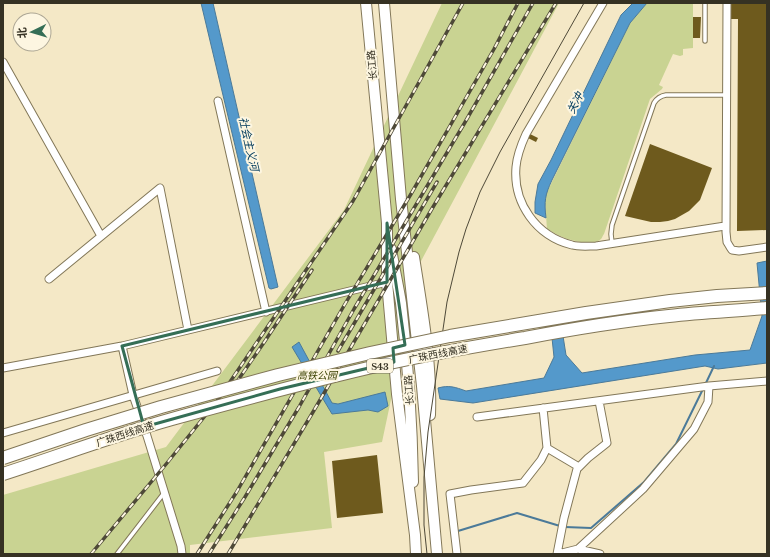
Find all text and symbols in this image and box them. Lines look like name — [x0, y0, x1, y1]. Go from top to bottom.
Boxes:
north arrow — [12, 12, 52, 52]
text: 北 — [15, 27, 29, 39]
street label: 长江路 — [364, 49, 380, 81]
water label: 关冲 — [564, 88, 587, 116]
water label: 社会主义河 — [236, 116, 262, 174]
street label: 广珠西线高速 — [407, 342, 469, 366]
road number: S43 — [367, 359, 393, 373]
park label: 高铁公园 — [297, 369, 339, 382]
street label: 长江路 — [401, 375, 417, 405]
street label: 广珠西线高速 — [94, 419, 156, 449]

